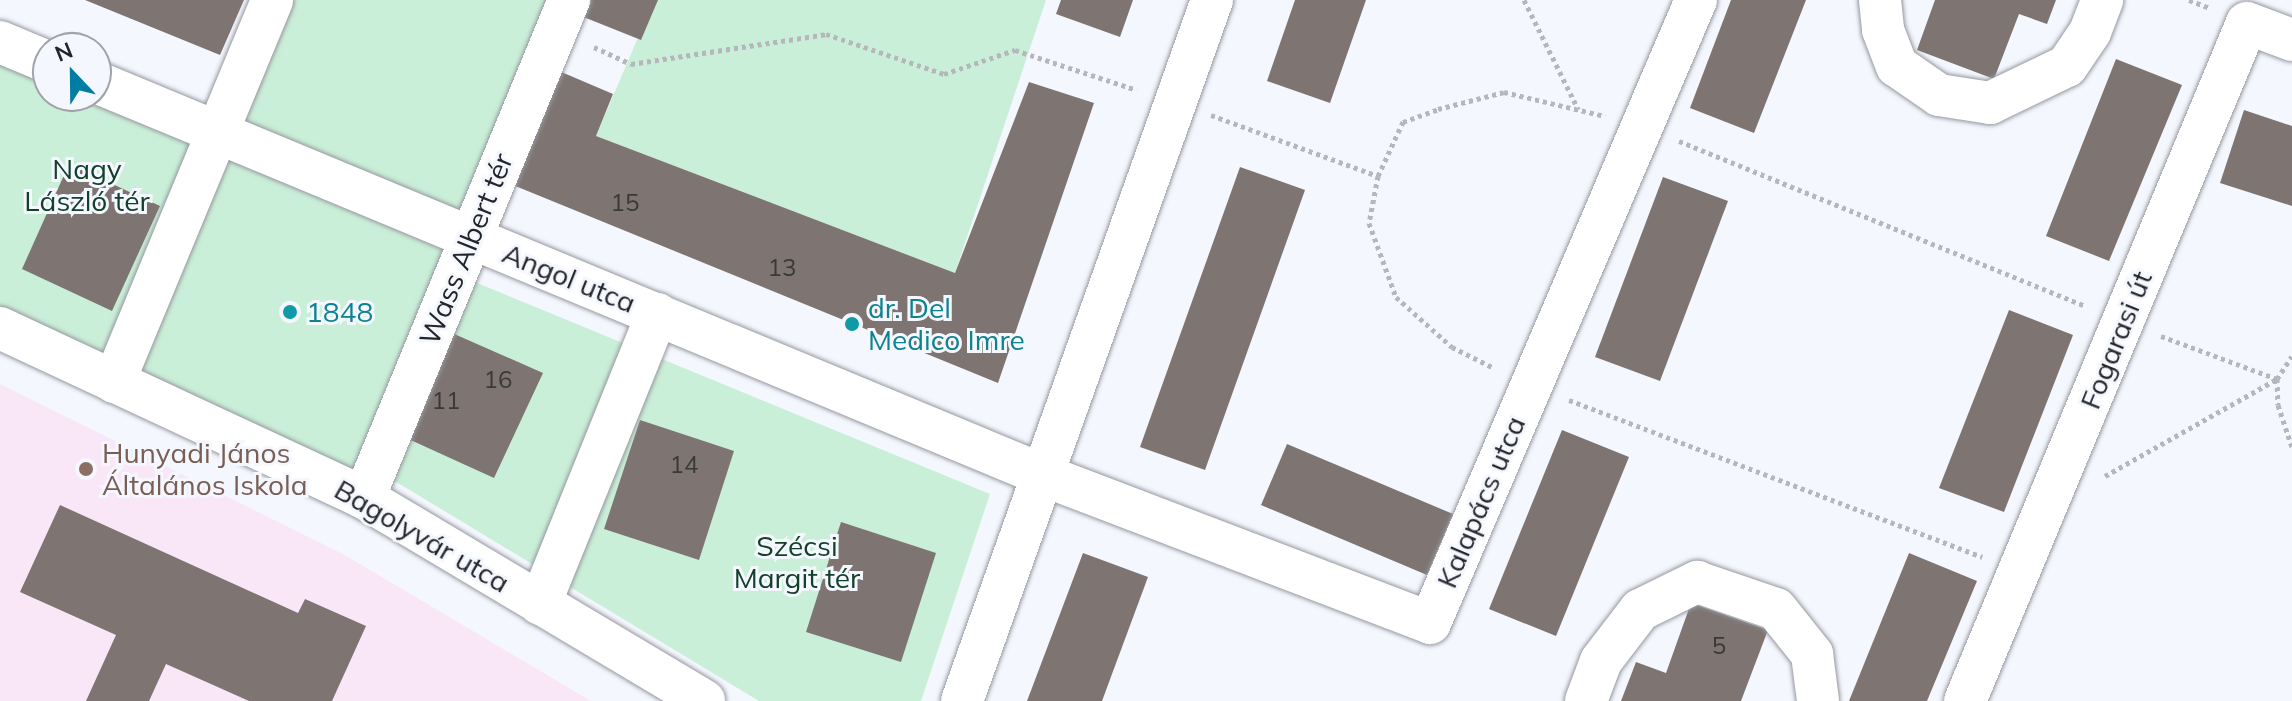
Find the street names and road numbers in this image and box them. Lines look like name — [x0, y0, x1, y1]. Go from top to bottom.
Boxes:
street label: Wass Albert tér — [412, 148, 520, 350]
street label: Angol utca — [498, 236, 640, 320]
street label: Fogarasi út — [2073, 266, 2159, 414]
street label: Kalapács utca — [1430, 411, 1532, 593]
street label: Bagolyvár utca — [329, 472, 515, 600]

